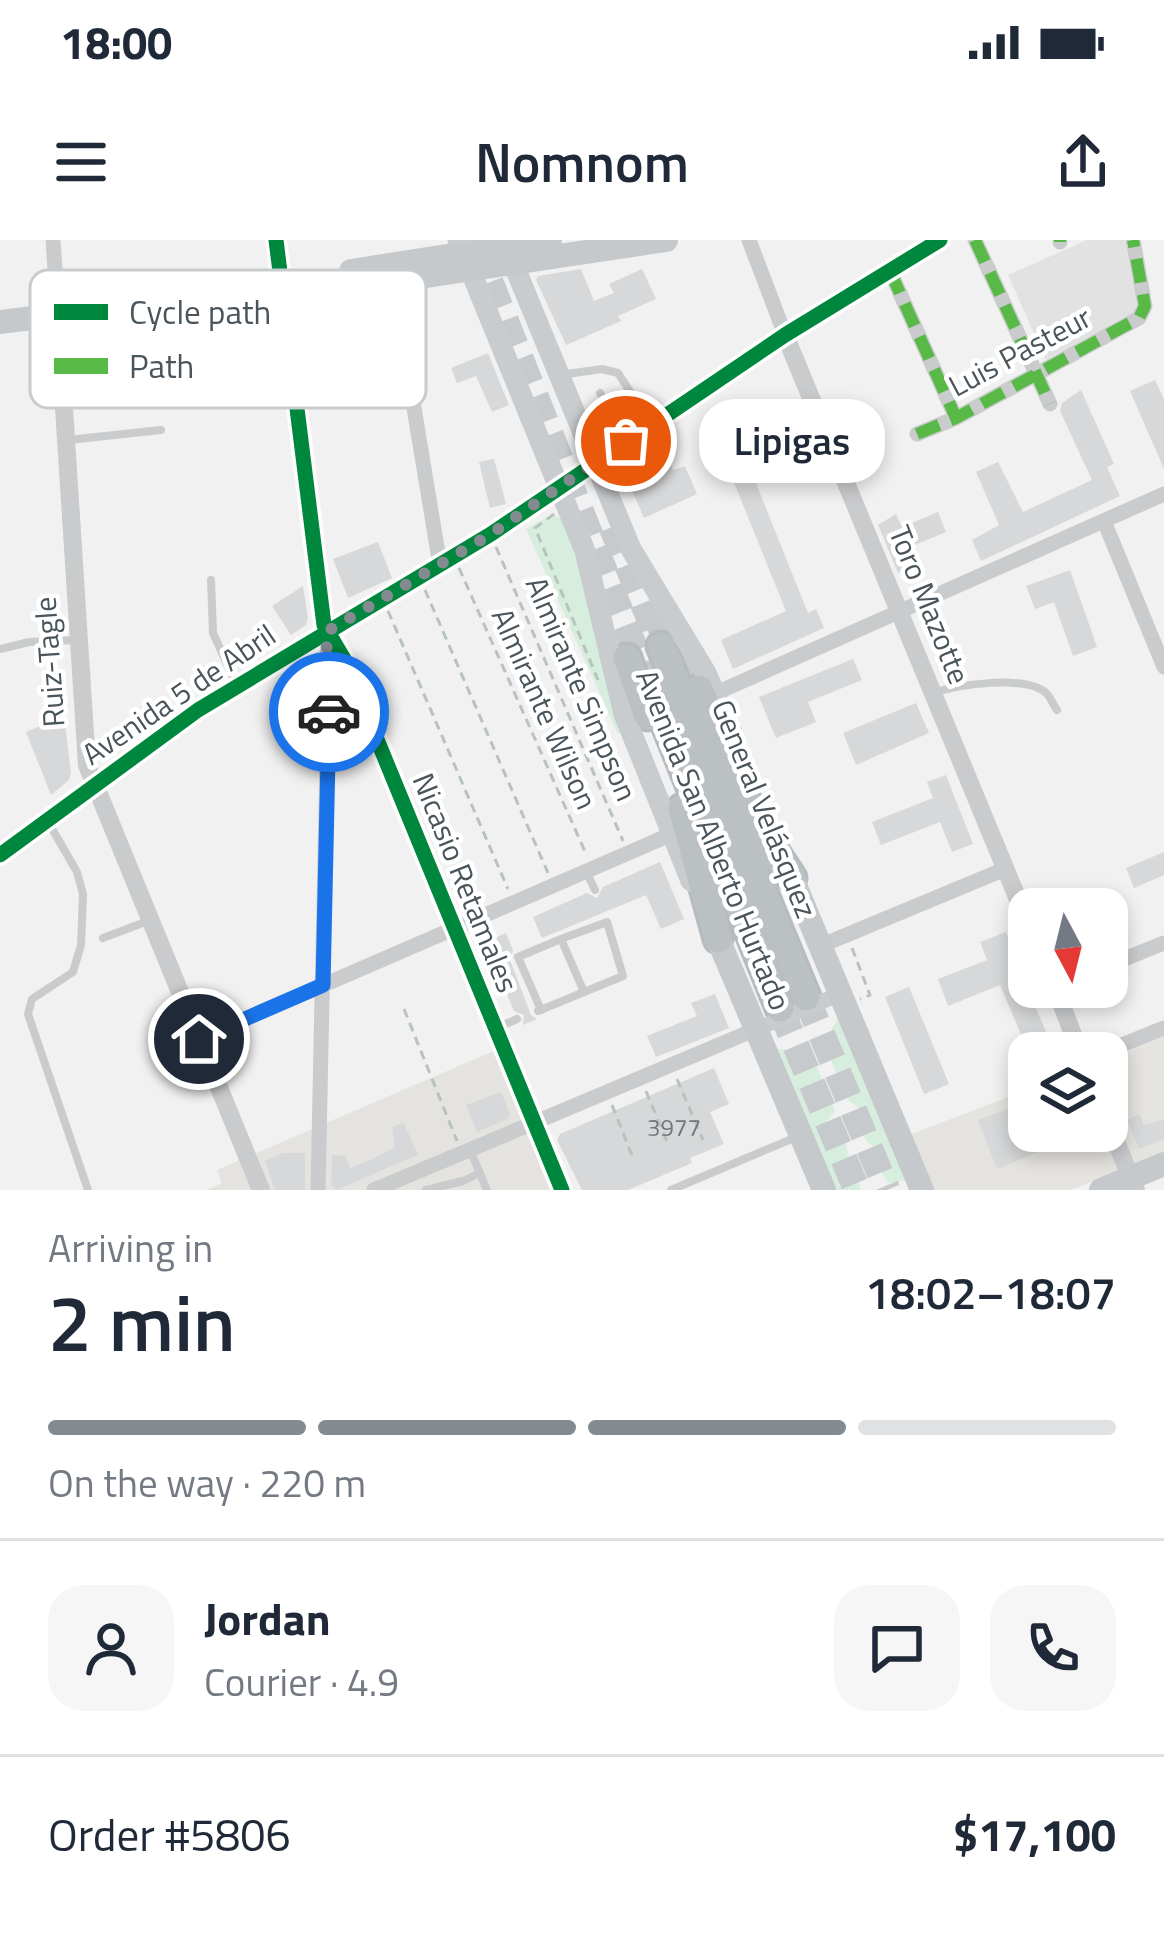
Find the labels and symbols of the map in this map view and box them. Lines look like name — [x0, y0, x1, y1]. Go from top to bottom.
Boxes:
legend — [30, 270, 426, 408]
text: Cycle path — [129, 287, 271, 337]
street label: Luis Pasteur — [940, 294, 1099, 408]
text: Path — [129, 341, 194, 391]
pin — [575, 390, 677, 492]
callout: Lipigas — [698, 399, 884, 483]
street label: Toro Mazotte — [877, 519, 983, 691]
street label: Almirante Simpson — [514, 569, 650, 808]
street label: Ruiz-Tagle — [22, 595, 76, 729]
street label: Almirante Wilson — [480, 601, 610, 817]
street label: Avenida 5 de Abril — [72, 612, 285, 776]
courier — [269, 652, 389, 772]
street label: Avenida San Alberto Hurtado — [624, 662, 803, 1017]
street label: General Velásquez — [700, 692, 830, 925]
street label: Nicasio Retamales — [401, 766, 531, 999]
north arrow — [1008, 888, 1128, 1008]
pin — [148, 988, 250, 1090]
house number: 3977 — [647, 1109, 701, 1145]

